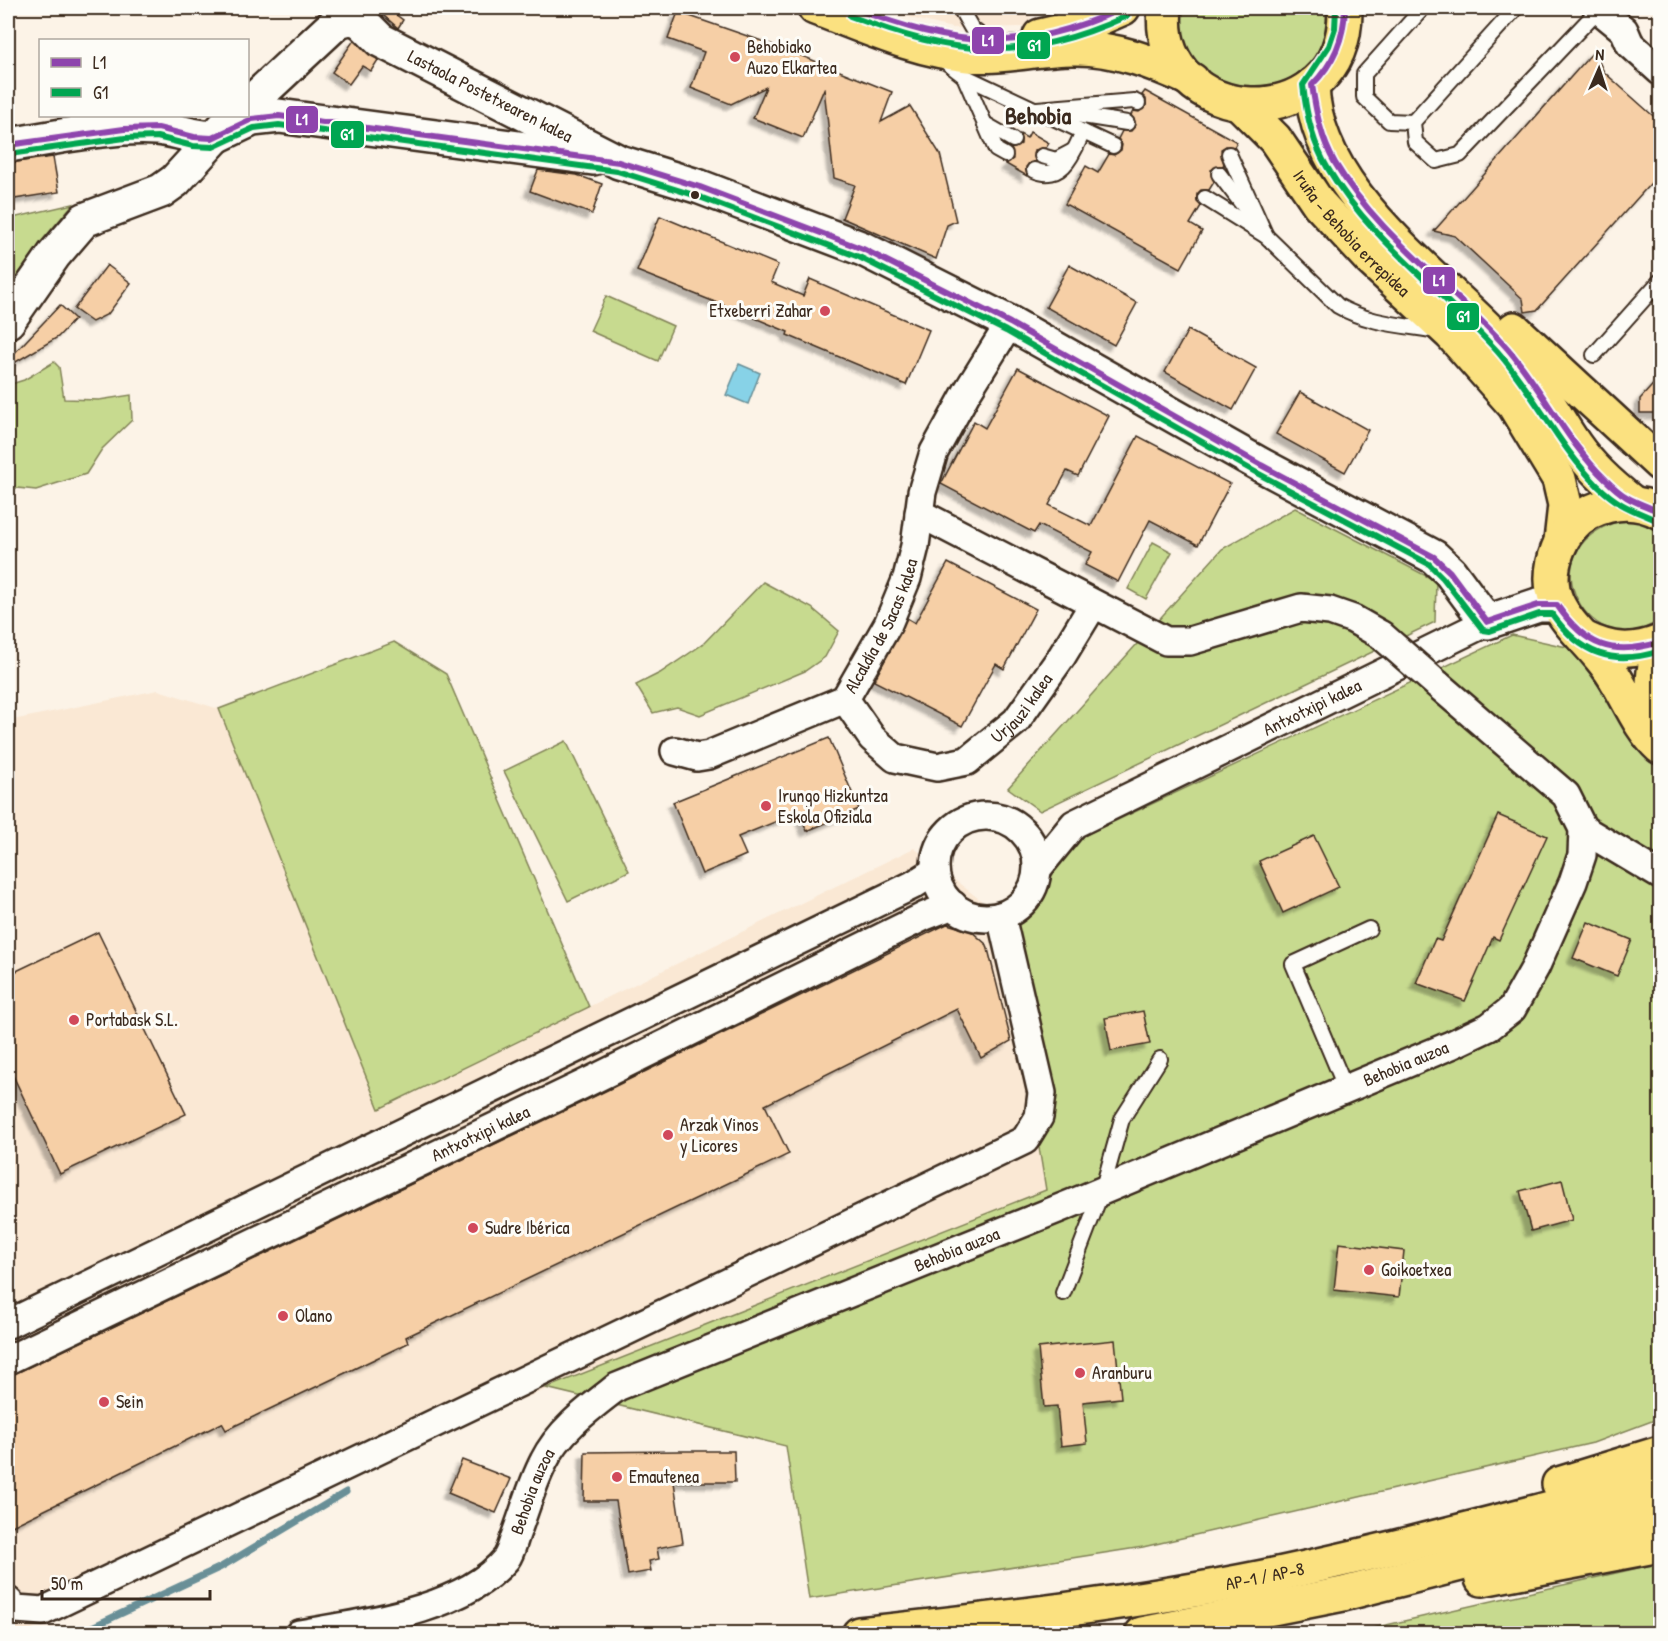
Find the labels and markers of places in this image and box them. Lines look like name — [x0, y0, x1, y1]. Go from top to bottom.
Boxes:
place label: Behobiako Auzo Elkartea — [747, 34, 837, 80]
marker: Behobiako Auzo Elkartea — [728, 50, 742, 64]
unlabelled marker — [689, 189, 701, 201]
place label: Etxeberri Zahar — [709, 298, 813, 323]
marker: Etxeberri Zahar — [818, 304, 832, 318]
place label: Irungo Hizkuntza Eskola Ofiziala — [778, 783, 888, 829]
marker: Irungo Hizkuntza Eskola Ofiziala — [759, 799, 773, 813]
place label: Portabask S.L. — [86, 1007, 178, 1032]
marker: Portabask S.L. — [67, 1013, 81, 1027]
place label: Arzak Vinos y Licores — [680, 1112, 759, 1158]
marker: Arzak Vinos y Licores — [661, 1128, 675, 1142]
place label: Sudre Ibérica — [485, 1215, 570, 1240]
marker: Sudre Ibérica — [466, 1221, 480, 1235]
place label: Goikoetxea — [1381, 1257, 1451, 1282]
marker: Goikoetxea — [1362, 1263, 1376, 1277]
place label: Olano — [295, 1303, 332, 1328]
marker: Olano — [276, 1309, 290, 1323]
place label: Aranburu — [1092, 1360, 1152, 1385]
marker: Aranburu — [1073, 1366, 1087, 1380]
place label: Sein — [116, 1389, 144, 1414]
marker: Sein — [97, 1395, 111, 1409]
place label: Emautenea — [629, 1464, 699, 1489]
marker: Emautenea — [610, 1470, 624, 1484]

